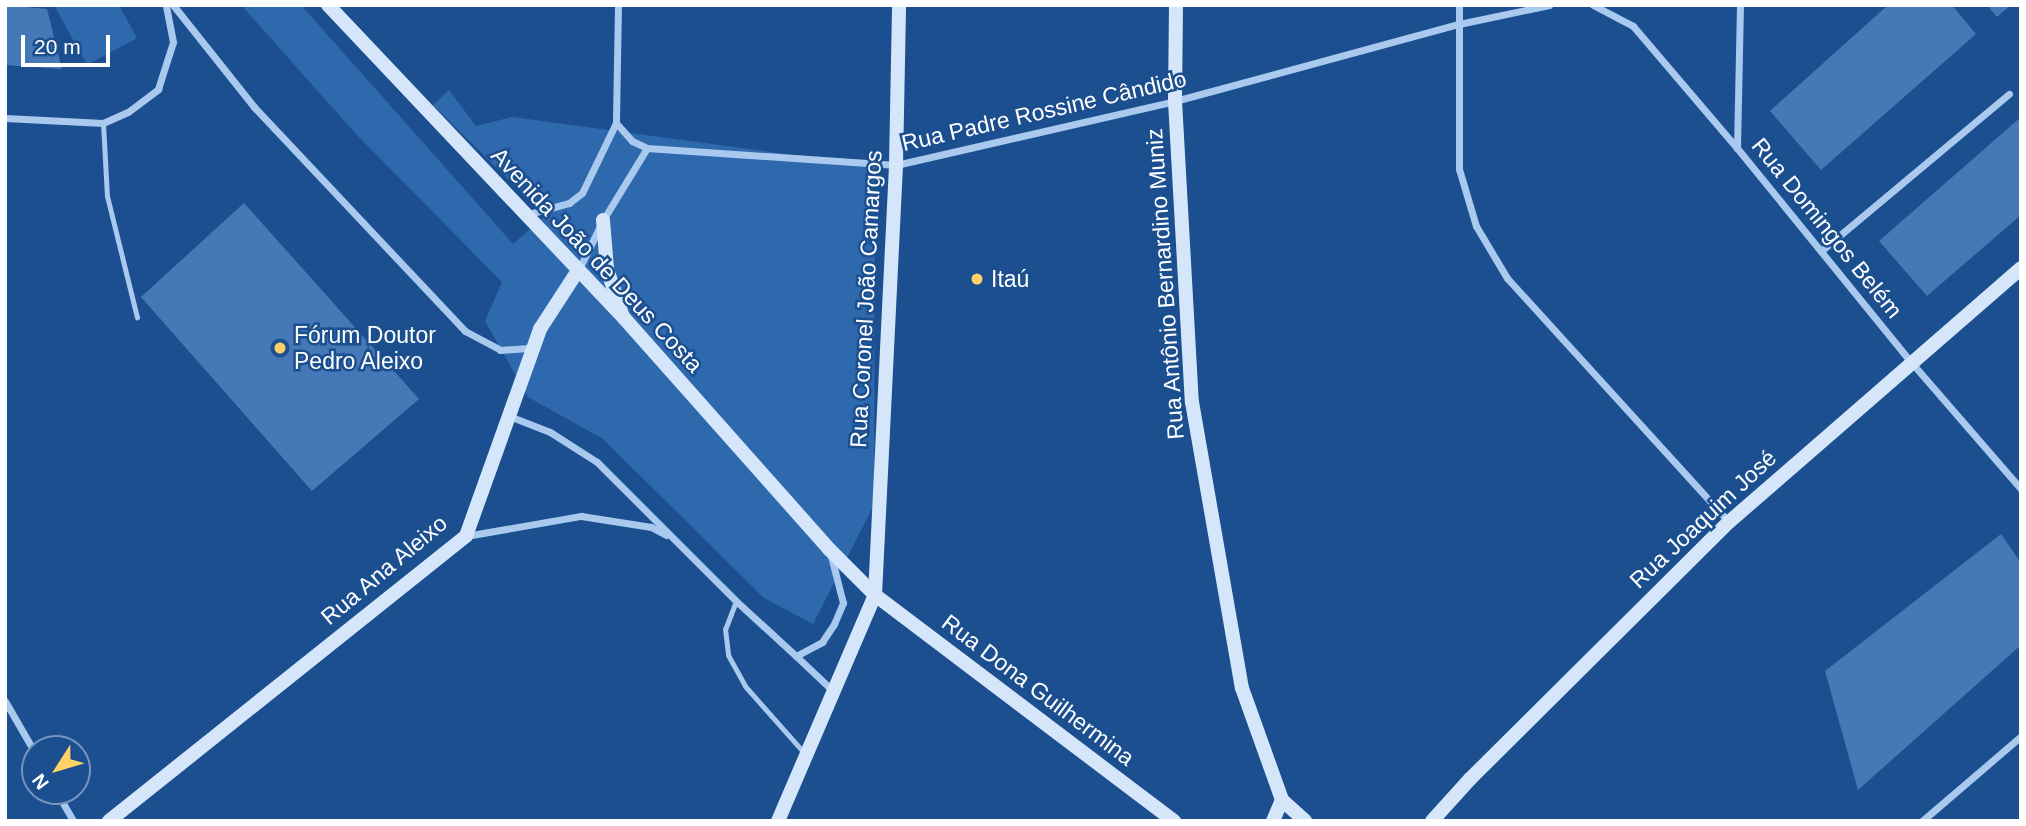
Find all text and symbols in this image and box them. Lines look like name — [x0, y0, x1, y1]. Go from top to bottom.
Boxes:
scale bar — [24, 21, 114, 65]
text: 20 m — [34, 35, 81, 58]
street label: Rua Padre Rossine Cândido — [899, 65, 1189, 157]
street label: Rua Antônio Bernardino Muniz — [1140, 127, 1190, 441]
street label: Rua Domingos Belém — [1746, 132, 1908, 324]
street label: Avenida João de Deus Costa — [485, 142, 709, 378]
street label: Rua Coronel João Camargos — [844, 150, 888, 448]
place label: Itaú — [991, 265, 1029, 293]
marker: Itaú — [969, 271, 985, 287]
place label: Fórum Doutor Pedro Aleixo — [294, 321, 436, 375]
marker: Fórum Doutor Pedro Aleixo — [272, 340, 288, 356]
street label: Rua Joaquim José — [1624, 444, 1782, 594]
street label: Rua Ana Aleixo — [314, 508, 454, 632]
street label: Rua Dona Guilhermina — [936, 609, 1140, 771]
north arrow — [21, 735, 91, 805]
text: N — [28, 770, 53, 794]

